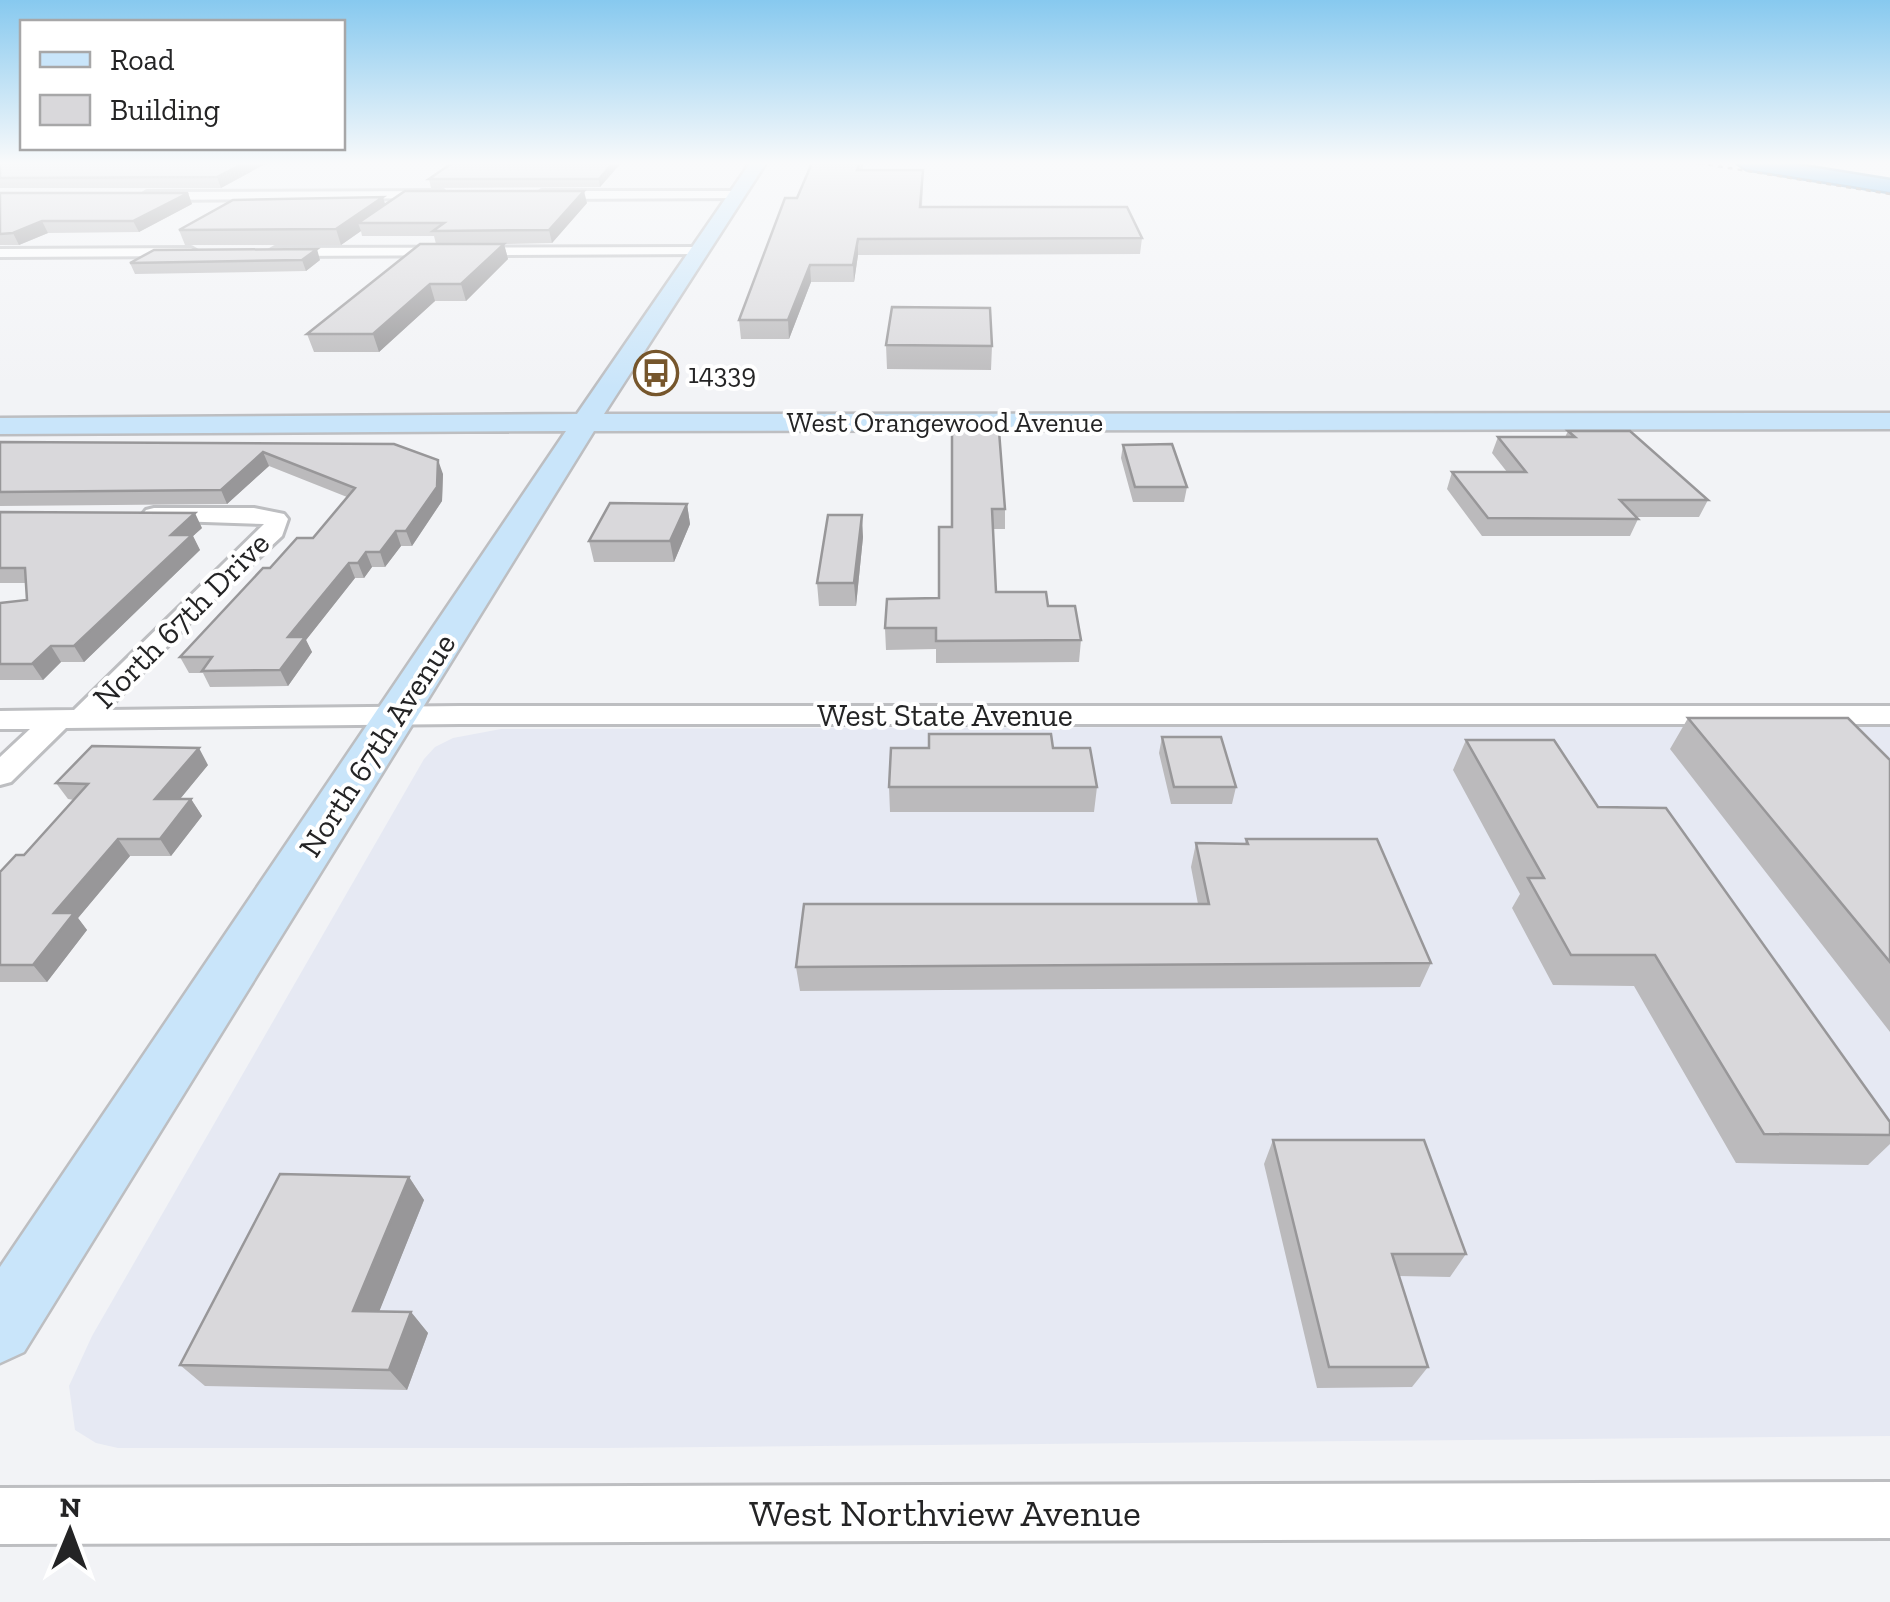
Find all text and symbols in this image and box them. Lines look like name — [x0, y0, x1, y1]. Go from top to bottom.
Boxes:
legend — [20, 20, 345, 150]
text: Road — [110, 42, 175, 78]
text: Building — [110, 92, 220, 128]
bus stop icon: 14339 — [633, 350, 679, 396]
place label: 14339 — [688, 357, 756, 390]
street label: West Orangewood Avenue — [787, 406, 1103, 439]
street label: North 67th Drive — [85, 524, 277, 716]
street label: North 67th Avenue — [291, 626, 463, 864]
street label: West State Avenue — [817, 696, 1073, 734]
north arrow — [20, 1482, 120, 1582]
street label: West Northview Avenue — [749, 1490, 1141, 1536]
text: N — [60, 1491, 81, 1524]

